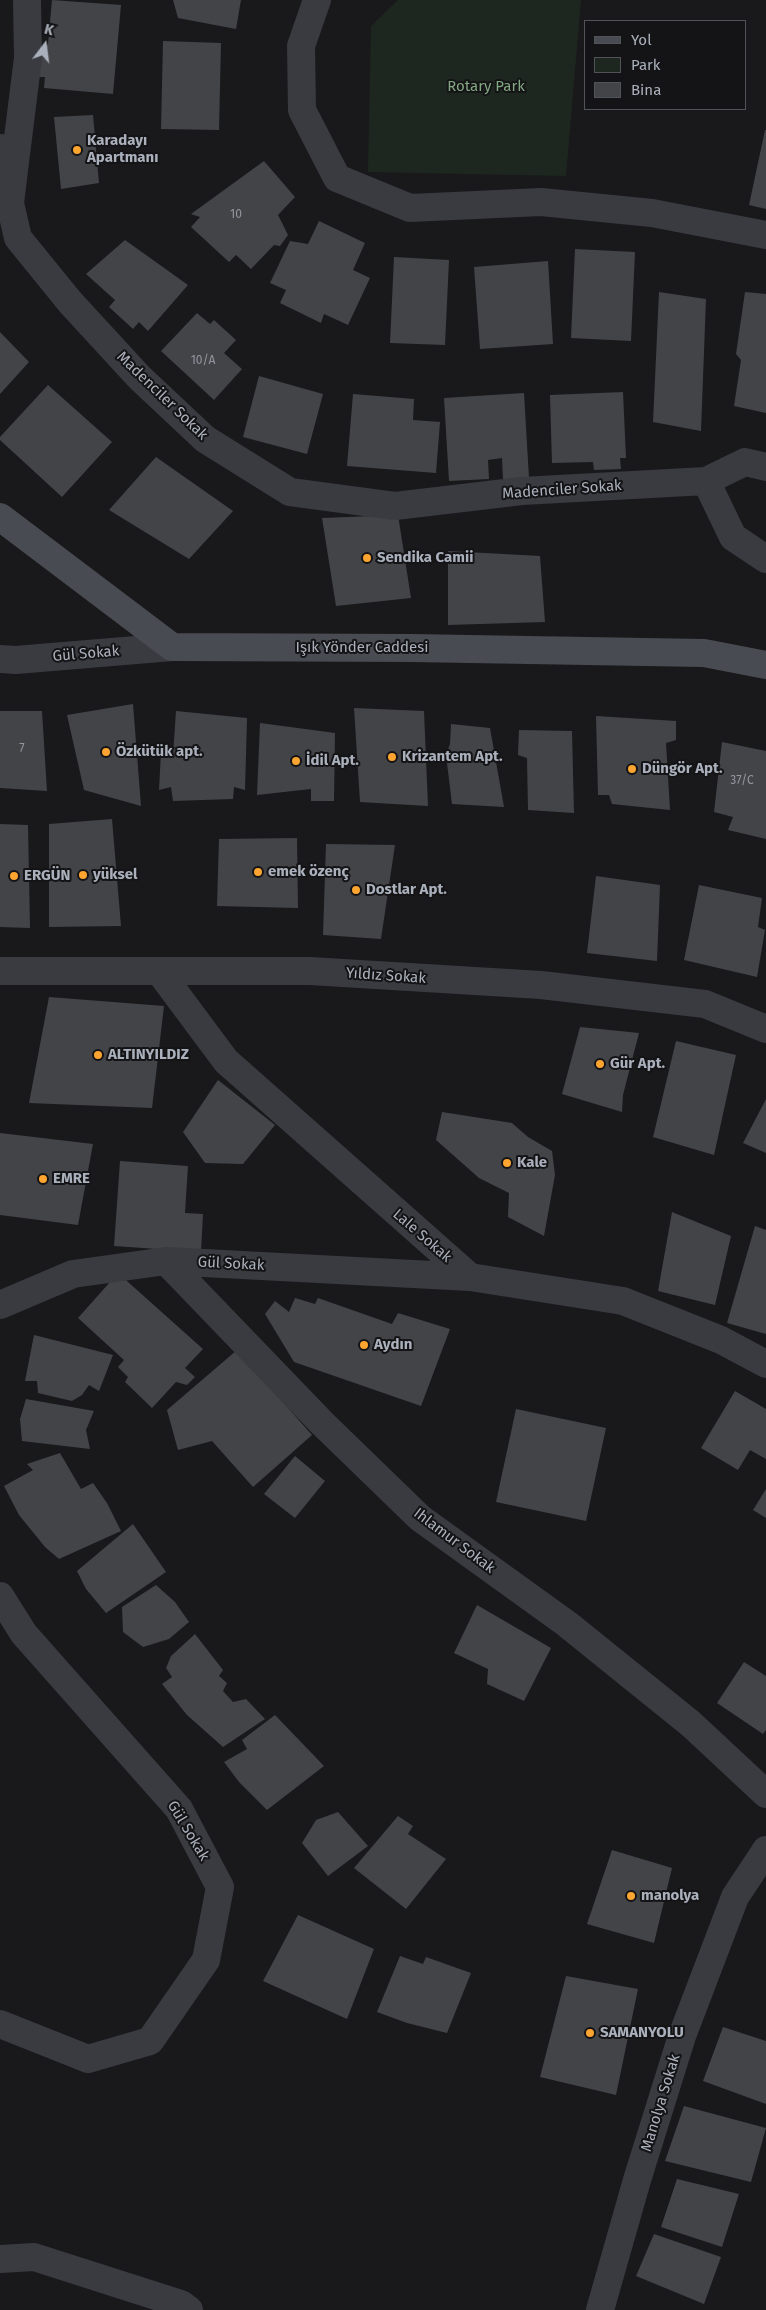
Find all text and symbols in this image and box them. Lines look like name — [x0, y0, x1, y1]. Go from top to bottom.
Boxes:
north arrow — [20, 20, 70, 70]
legend — [584, 20, 746, 110]
text: K — [43, 21, 55, 39]
text: Yol — [631, 31, 652, 49]
text: Park — [631, 56, 661, 74]
park label: Rotary Park — [447, 78, 525, 96]
text: Bina — [631, 81, 661, 99]
place label: Karadayı Apartmanı — [87, 132, 158, 167]
marker: Karadayı Apartmanı — [71, 144, 83, 156]
house number: 10 — [230, 208, 242, 222]
street label: Madenciler Sokak — [113, 348, 211, 444]
house number: 10/A — [191, 354, 215, 368]
street label: Madenciler Sokak — [502, 477, 622, 503]
place label: Sendika Camii — [377, 549, 473, 567]
marker: Sendika Camii — [361, 552, 373, 564]
street label: Işık Yönder Caddesi — [296, 639, 428, 657]
street label: Gül Sokak — [52, 642, 120, 666]
house number: 7 — [19, 742, 25, 756]
place label: Özkütük apt. — [116, 743, 203, 761]
marker: Özkütük apt. — [100, 746, 112, 758]
place label: Krizantem Apt. — [402, 748, 503, 766]
marker: Krizantem Apt. — [386, 751, 398, 763]
place label: İdil Apt. — [306, 752, 359, 770]
marker: İdil Apt. — [290, 755, 302, 767]
place label: Düngör Apt. — [642, 760, 723, 778]
marker: Düngör Apt. — [626, 763, 638, 775]
house number: 37/C — [730, 774, 754, 788]
place label: emek özenç — [268, 863, 349, 881]
place label: yüksel — [93, 866, 138, 884]
marker: emek özenç — [252, 866, 264, 878]
place label: ERGÜN — [24, 867, 70, 885]
marker: yüksel — [77, 869, 89, 881]
marker: ERGÜN — [8, 870, 20, 882]
place label: Dostlar Apt. — [366, 881, 447, 899]
marker: Dostlar Apt. — [350, 884, 362, 896]
street label: Yıldız Sokak — [345, 964, 427, 988]
place label: ALTINYILDIZ — [108, 1046, 189, 1064]
marker: ALTINYILDIZ — [92, 1049, 104, 1061]
place label: Gür Apt. — [610, 1055, 665, 1073]
marker: Gür Apt. — [594, 1058, 606, 1070]
place label: Kale — [517, 1154, 547, 1172]
marker: Kale — [501, 1157, 513, 1169]
place label: EMRE — [53, 1170, 90, 1188]
marker: EMRE — [37, 1173, 49, 1185]
street label: Lale Sokak — [389, 1206, 455, 1266]
street label: Gül Sokak — [197, 1253, 265, 1275]
place label: Aydın — [374, 1336, 412, 1354]
marker: Aydın — [358, 1339, 370, 1351]
street label: Ihlamur Sokak — [410, 1505, 498, 1577]
street label: Gül Sokak — [163, 1798, 213, 1864]
place label: manolya — [641, 1887, 699, 1905]
marker: manolya — [625, 1890, 637, 1902]
place label: SAMANYOLU — [600, 2024, 684, 2042]
marker: SAMANYOLU — [584, 2027, 596, 2039]
street label: Manolya Sokak — [638, 2052, 684, 2154]

